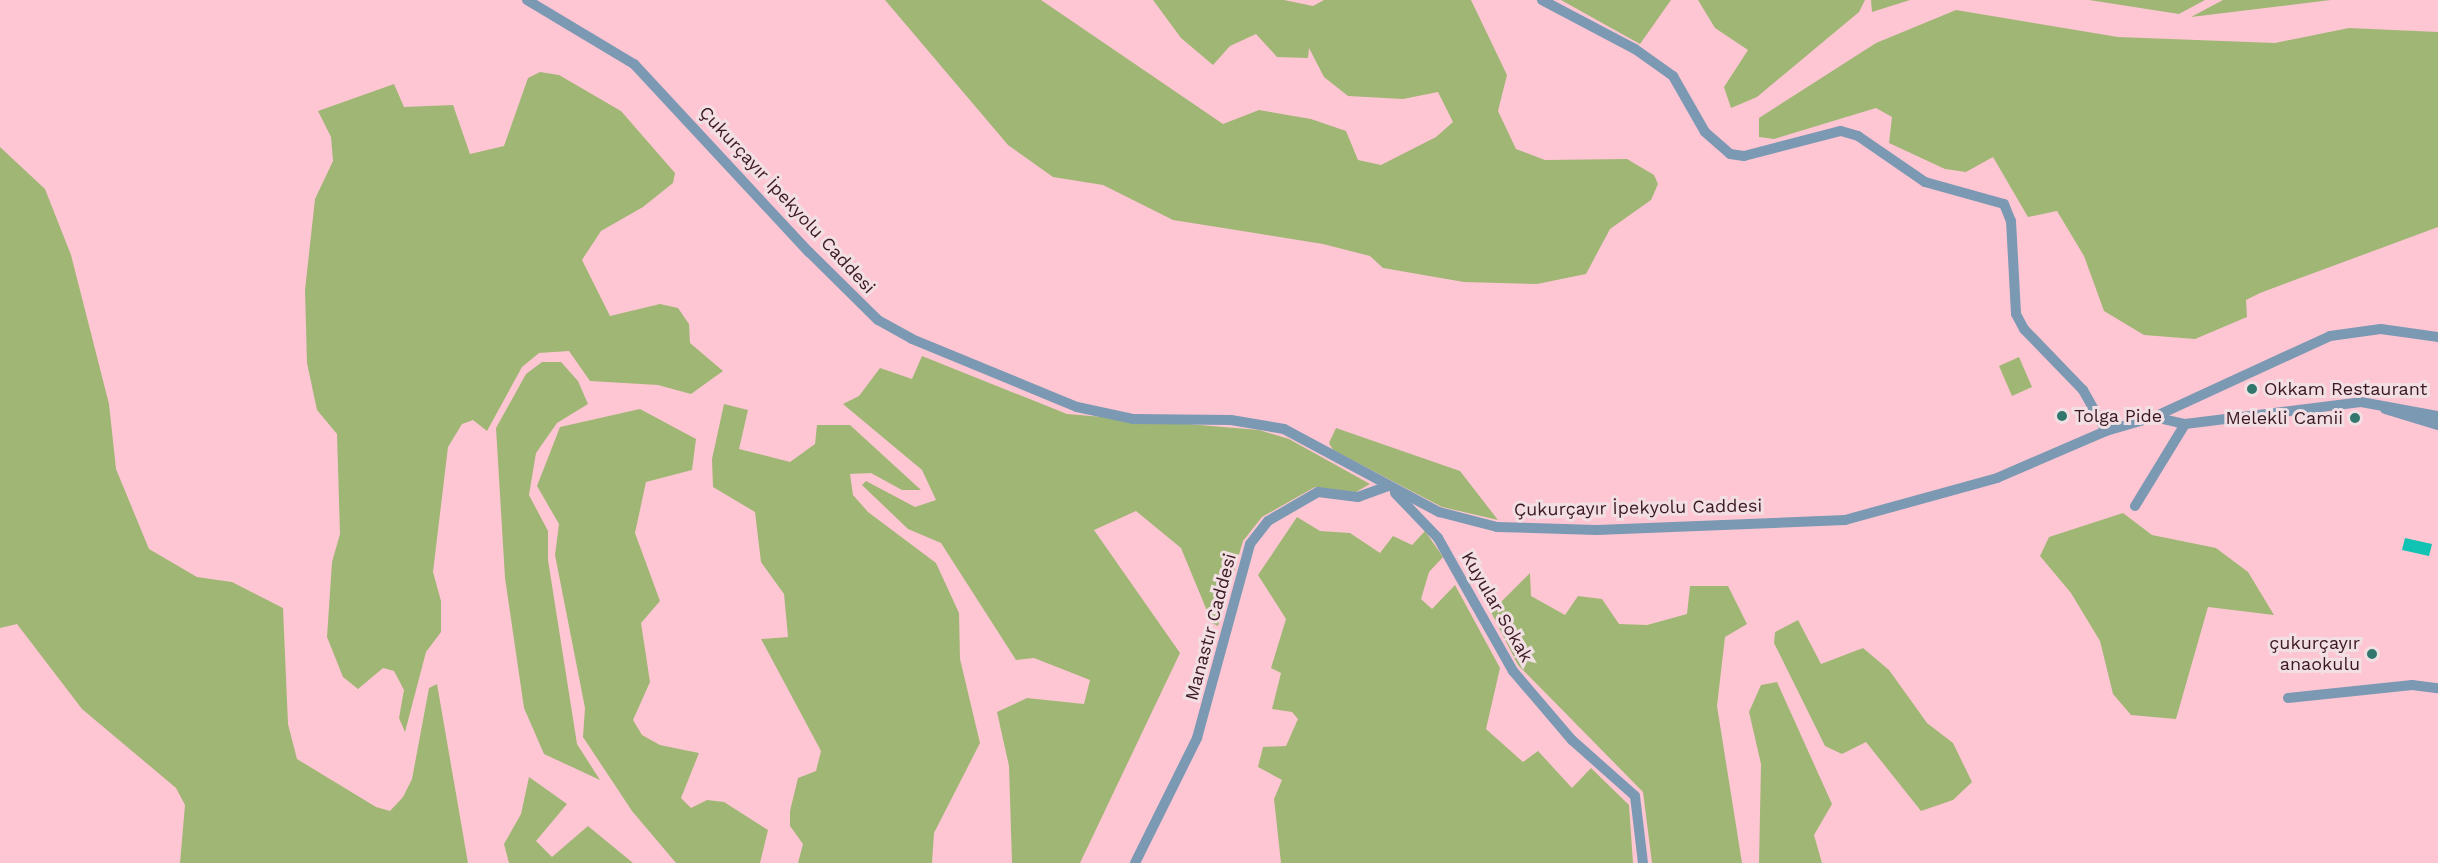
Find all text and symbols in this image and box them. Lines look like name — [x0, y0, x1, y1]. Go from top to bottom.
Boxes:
street label: Çukurçayır İpekyolu Caddesi — [694, 102, 880, 298]
place label: Okkam Restaurant — [2264, 378, 2427, 400]
marker: Okkam Restaurant — [2245, 382, 2259, 396]
place label: Tolga Pide — [2074, 405, 2163, 427]
place label: Melekli Camii — [2226, 407, 2343, 429]
marker: Tolga Pide — [2055, 409, 2069, 423]
marker: Melekli Camii — [2348, 411, 2362, 425]
street label: Çukurçayır İpekyolu Caddesi — [1513, 495, 1763, 521]
street label: Kuyular Sokak — [1456, 548, 1538, 666]
street label: Manastır Caddesi — [1181, 551, 1241, 703]
place label: çukurçayır anaokulu — [2269, 633, 2360, 676]
marker: çukurçayır anaokulu — [2365, 647, 2379, 661]

